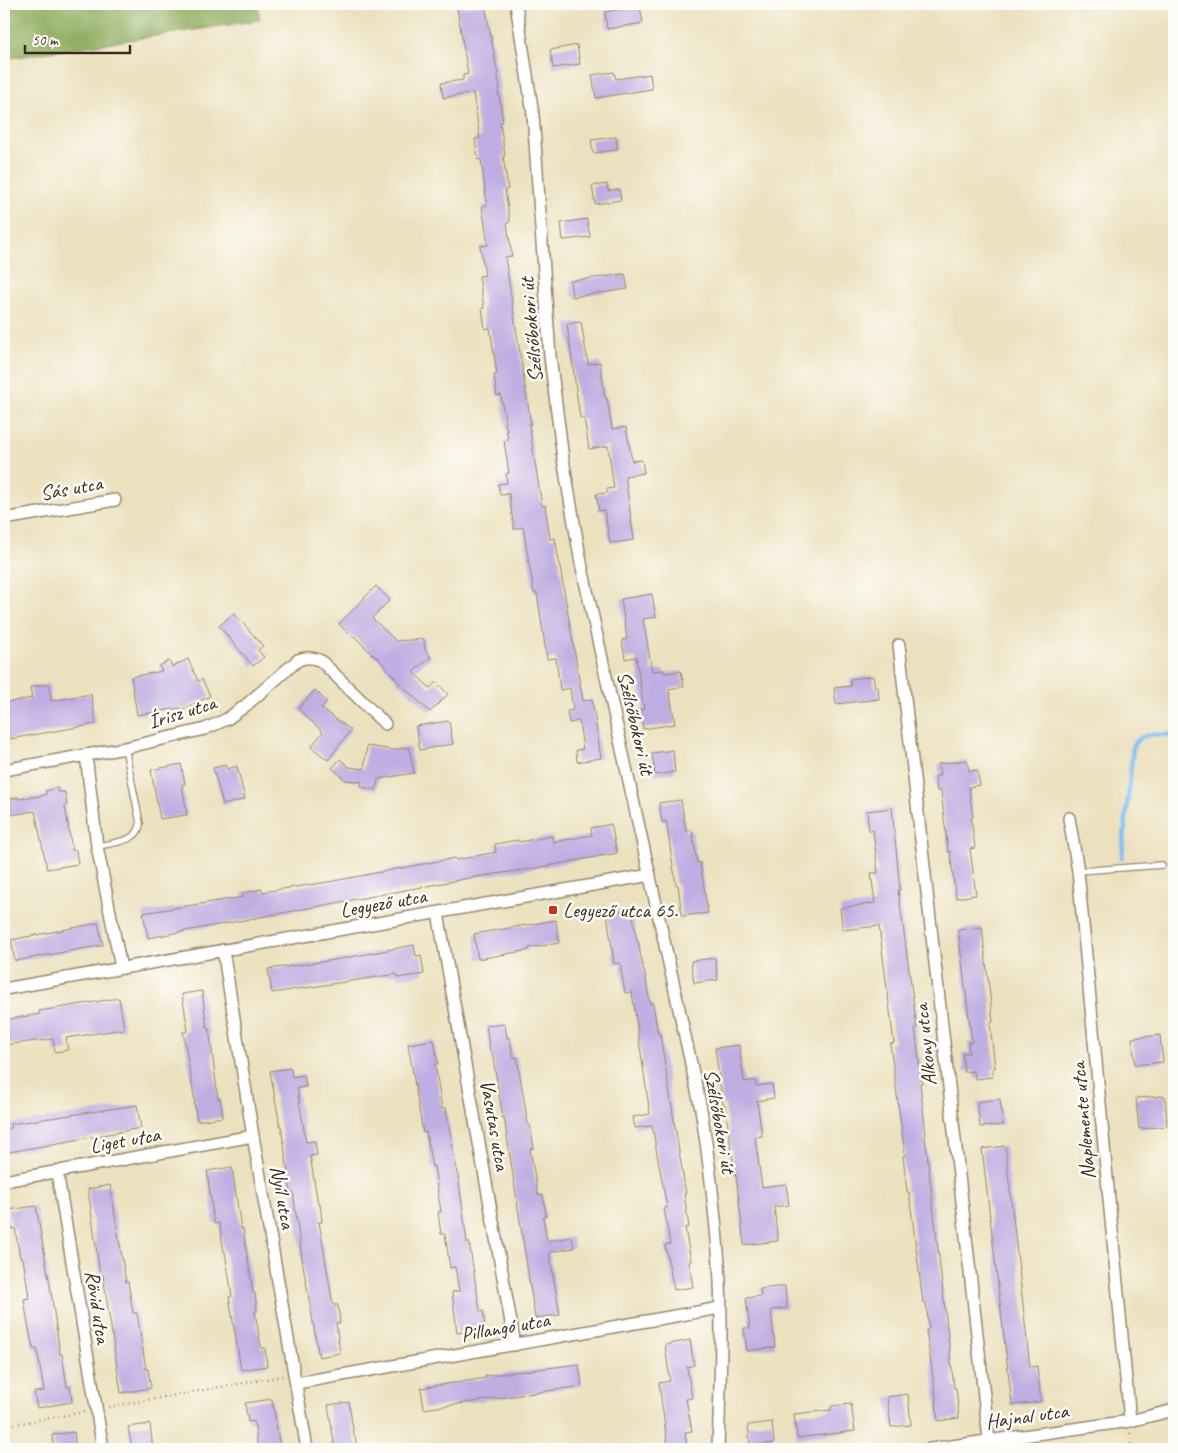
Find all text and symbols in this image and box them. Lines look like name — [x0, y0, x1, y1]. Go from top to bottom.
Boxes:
scale bar — [25, 22, 130, 54]
text: 50 m — [32, 31, 59, 50]
street label: Szélsőbokori út — [513, 274, 549, 383]
street label: Sás utca — [38, 469, 106, 506]
street label: Szélsőbokori út — [612, 669, 661, 779]
street label: Írisz utca — [145, 689, 221, 735]
street label: Legyező utca — [338, 882, 430, 923]
place label: Legyező utca 65. — [563, 897, 679, 923]
marker: Legyező utca 65. — [547, 904, 559, 916]
street label: Alkony utca — [908, 1000, 942, 1087]
street label: Naplemente utca — [1065, 1059, 1101, 1181]
street label: Szélsőbokori út — [698, 1067, 742, 1177]
street label: Vasutas utca — [474, 1078, 516, 1174]
street label: Liget utca — [88, 1121, 164, 1159]
street label: Nyíl utca — [265, 1163, 302, 1232]
street label: Rövid utca — [79, 1268, 117, 1348]
street label: Pillangó utca — [459, 1306, 553, 1348]
street label: Hajnal utca — [984, 1397, 1072, 1435]

